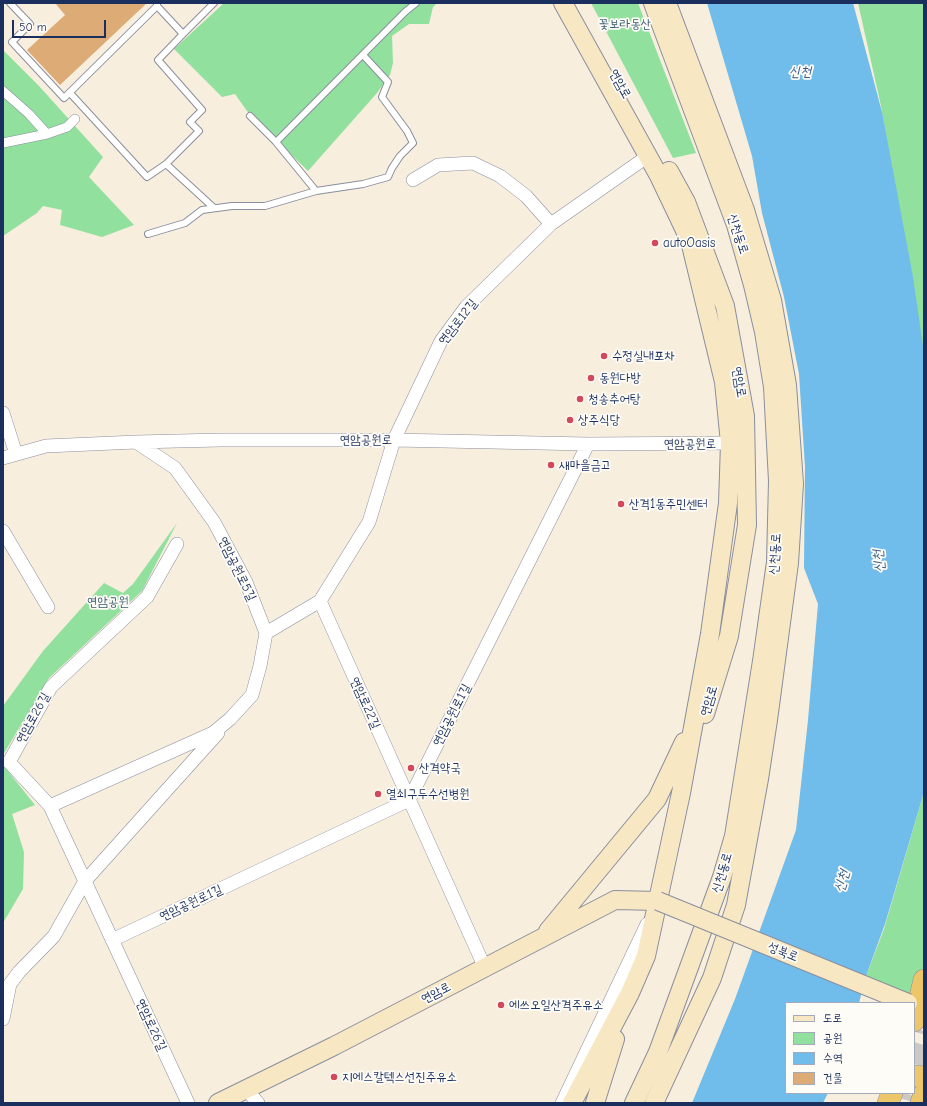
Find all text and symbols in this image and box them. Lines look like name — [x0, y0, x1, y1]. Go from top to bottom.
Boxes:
scale bar — [14, 12, 108, 38]
park label: 꽃보라동산 — [599, 16, 651, 32]
text: 50 m — [19, 20, 47, 34]
water label: 신천 — [789, 64, 811, 80]
street label: 연암로 — [606, 66, 634, 102]
street label: 신천동로 — [724, 212, 752, 256]
place label: autoOasis — [663, 235, 715, 251]
marker: autoOasis — [650, 238, 660, 248]
street label: 연암로12길 — [435, 296, 481, 348]
place label: 수정실내포차 — [612, 348, 675, 364]
marker: 수정실내포차 — [599, 351, 609, 361]
street label: 연암로 — [729, 365, 749, 399]
place label: 동원다방 — [599, 370, 641, 386]
marker: 동원다방 — [586, 373, 596, 383]
place label: 청송추어탕 — [588, 391, 640, 407]
marker: 청송추어탕 — [575, 394, 585, 404]
place label: 상주식당 — [578, 412, 620, 428]
marker: 상주식당 — [565, 415, 575, 425]
street label: 연암공원로 — [340, 432, 392, 448]
street label: 연암공원로 — [664, 436, 716, 452]
place label: 새마을금고 — [559, 457, 611, 473]
marker: 새마을금고 — [546, 460, 556, 470]
place label: 산격1동주민센터 — [629, 496, 707, 512]
marker: 산격1동주민센터 — [616, 499, 626, 509]
street label: 신천동로 — [766, 533, 784, 575]
street label: 연암공원로5길 — [215, 534, 259, 604]
water label: 신천 — [870, 549, 888, 573]
park label: 연암공원 — [87, 594, 129, 610]
street label: 연암로22길 — [347, 675, 383, 731]
street label: 연암공원로1길 — [430, 681, 474, 749]
street label: 연암로 — [697, 684, 721, 718]
street label: 연암로26길 — [13, 690, 53, 746]
place label: 산격약국 — [419, 760, 461, 776]
marker: 산격약국 — [406, 763, 416, 773]
place label: 열쇠구두수선병원 — [386, 786, 470, 802]
marker: 열쇠구두수선병원 — [373, 789, 383, 799]
street label: 신천동로 — [708, 851, 736, 895]
water label: 신천 — [831, 868, 853, 894]
street label: 연암공원로1길 — [157, 882, 225, 924]
street label: 성북로 — [766, 939, 800, 965]
street label: 연암로 — [418, 979, 454, 1007]
street label: 연암로26길 — [132, 996, 170, 1054]
place label: 에쓰오일산격주유소 — [509, 997, 603, 1013]
marker: 에쓰오일산격주유소 — [496, 1000, 506, 1010]
legend — [785, 1002, 915, 1094]
text: 도로 — [823, 1011, 842, 1025]
text: 공원 — [823, 1031, 842, 1045]
text: 수역 — [823, 1051, 842, 1065]
place label: 지에스칼텍스선진주유소 — [342, 1069, 457, 1085]
text: 건물 — [823, 1071, 842, 1085]
marker: 지에스칼텍스선진주유소 — [329, 1072, 339, 1082]

